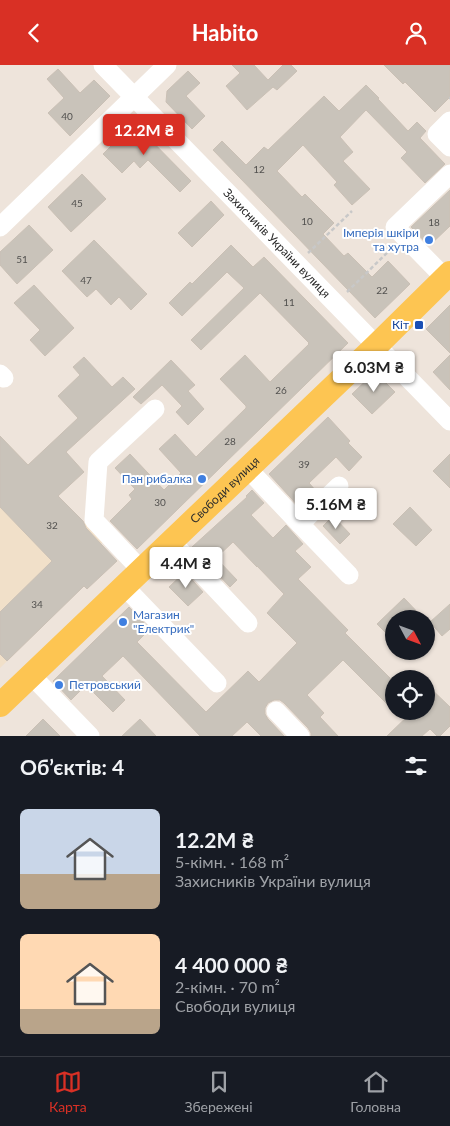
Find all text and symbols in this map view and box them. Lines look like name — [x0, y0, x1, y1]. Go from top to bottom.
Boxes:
icon: back — [20, 19, 48, 47]
text: Habito — [192, 19, 258, 46]
icon: person — [402, 19, 430, 47]
house number: 40 — [61, 110, 73, 122]
pin: 12.2M ₴ — [98, 113, 190, 156]
text: 12.2M ₴ — [114, 120, 174, 139]
house number: 12 — [253, 163, 265, 175]
street label: Захисників України вулиця — [220, 185, 334, 301]
house number: 45 — [71, 197, 83, 209]
house number: 10 — [301, 215, 313, 227]
house number: 18 — [428, 216, 440, 228]
place label: Імперія шкіри та хутра — [343, 225, 419, 254]
marker: Імперія шкіри та хутра — [423, 234, 435, 246]
house number: 51 — [16, 253, 28, 265]
house number: 47 — [80, 274, 92, 286]
house number: 22 — [376, 284, 388, 296]
house number: 11 — [283, 296, 295, 308]
place label: Кіт — [392, 317, 409, 332]
marker: Кіт — [413, 319, 425, 331]
pin: 6.03M ₴ — [328, 351, 420, 393]
text: 6.03M ₴ — [344, 357, 404, 376]
house number: 26 — [275, 384, 287, 396]
house number: 28 — [224, 435, 236, 447]
street label: Свободи вулиця — [187, 453, 262, 526]
house number: 39 — [298, 458, 310, 470]
place label: Пан рибалка — [122, 471, 192, 486]
marker: Пан рибалка — [196, 473, 208, 485]
pin: 5.16M ₴ — [290, 487, 382, 530]
text: 5.16M ₴ — [306, 494, 366, 513]
house number: 30 — [154, 496, 166, 508]
house number: 32 — [46, 519, 58, 531]
pin: 4.4M ₴ — [145, 547, 227, 589]
text: 4.4M ₴ — [160, 553, 212, 572]
house number: 34 — [31, 598, 43, 610]
place label: Магазин "Електрик" — [133, 607, 194, 636]
north arrow — [385, 610, 435, 660]
map controls — [385, 610, 435, 720]
marker: Магазин "Електрик" — [117, 616, 129, 628]
button: locate — [385, 670, 435, 720]
place label: Петровський — [69, 677, 141, 692]
marker: Петровський — [53, 679, 65, 691]
icon: filters — [402, 752, 430, 780]
text: Об’єктів: 4 — [20, 754, 124, 779]
text: 12.2M ₴ — [175, 827, 254, 852]
icon: home — [60, 829, 120, 889]
text: 5-кімн. · 168 m² — [175, 852, 289, 871]
text: Захисників України вулиця — [175, 871, 371, 890]
text: 4 400 000 ₴ — [175, 952, 288, 977]
icon: home — [60, 954, 120, 1014]
text: 2-кімн. · 70 m² — [175, 977, 280, 996]
text: Свободи вулиця — [175, 996, 295, 1015]
tab: Карта — [49, 1068, 87, 1115]
tab: Збережені — [185, 1068, 253, 1115]
tab: Головна — [350, 1068, 401, 1115]

